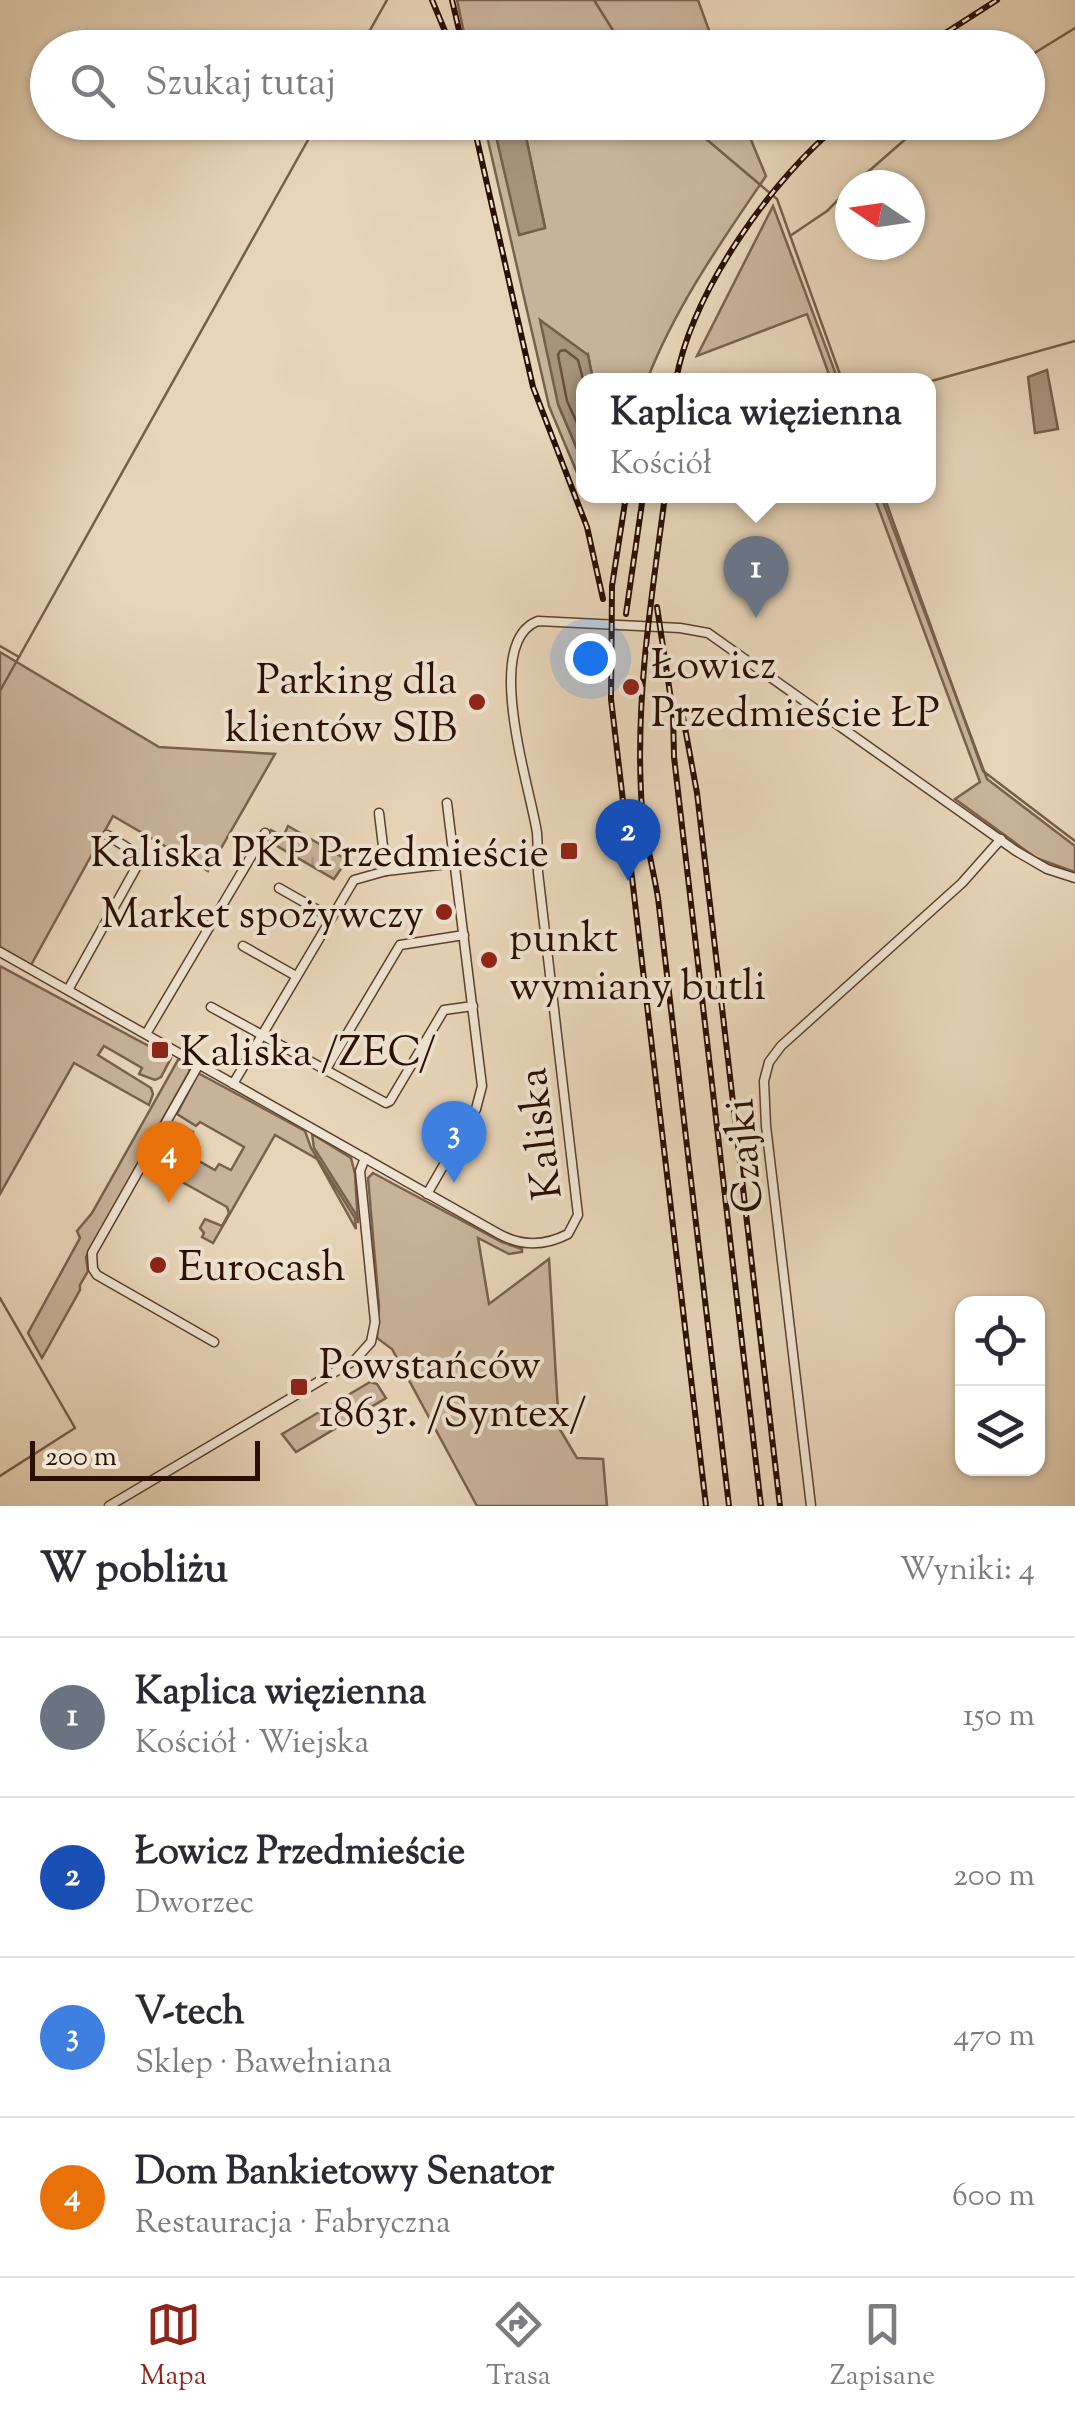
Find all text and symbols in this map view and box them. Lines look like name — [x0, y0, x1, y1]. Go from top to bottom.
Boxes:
search box — [30, 30, 1045, 140]
icon: search — [65, 58, 120, 113]
text: Szukaj tutaj — [145, 58, 336, 112]
north arrow — [835, 170, 925, 260]
popup — [576, 373, 936, 503]
text: Kaplica więzienna — [610, 388, 902, 442]
text: Kościół — [610, 442, 712, 488]
pin: 1 — [724, 536, 788, 618]
your location — [565, 633, 616, 684]
place label: Łowicz Przedmieście ŁP — [651, 638, 940, 746]
place label: Parking dla klientów SIB — [225, 653, 457, 761]
marker: Łowicz Przedmieście ŁP — [620, 676, 642, 698]
marker: Parking dla klientów SIB — [466, 691, 488, 713]
pin: 2 — [596, 798, 660, 881]
place label: Kaliska PKP Przedmieście — [90, 826, 549, 886]
marker: Kaliska PKP Przedmieście — [558, 840, 580, 862]
place label: Market spożywczy — [101, 887, 424, 947]
marker: Market spożywczy — [433, 901, 455, 923]
place label: punkt wymiany butli — [509, 911, 766, 1019]
marker: punkt wymiany butli — [478, 949, 500, 971]
place label: Kaliska /ZEC/ — [180, 1025, 436, 1085]
marker: Kaliska /ZEC/ — [149, 1039, 171, 1061]
street label: Kaliska — [505, 1064, 581, 1203]
street label: Czajki — [712, 1096, 782, 1215]
pin: 3 — [422, 1100, 486, 1183]
pin: 4 — [136, 1120, 202, 1203]
place label: Eurocash — [178, 1240, 346, 1300]
marker: Eurocash — [147, 1254, 169, 1276]
map controls — [955, 1296, 1045, 1476]
button: locate — [955, 1296, 1045, 1386]
place label: Powstańców 1863r. /Syntex/ — [319, 1338, 586, 1446]
marker: Powstańców 1863r. /Syntex/ — [288, 1376, 310, 1398]
button: layers — [955, 1386, 1045, 1476]
scale bar — [30, 1436, 260, 1480]
text: 200 m — [45, 1438, 117, 1478]
text: W pobliżu — [40, 1541, 228, 1601]
text: Wyniki: 4 — [900, 1548, 1035, 1594]
text: Kaplica więzienna — [135, 1667, 426, 1721]
text: 1 — [67, 1694, 78, 1740]
text: 150 m — [963, 1694, 1035, 1740]
text: Kościół · Wiejska — [135, 1721, 369, 1767]
text: Łowicz Przedmieście — [135, 1827, 465, 1881]
text: 2 — [65, 1854, 80, 1900]
text: 200 m — [953, 1854, 1035, 1900]
text: Dworzec — [135, 1881, 254, 1927]
text: V-tech — [135, 1987, 245, 2041]
text: 3 — [66, 2014, 79, 2060]
text: 470 m — [953, 2014, 1035, 2060]
text: Sklep · Bawełniana — [135, 2041, 392, 2087]
text: Dom Bankietowy Senator — [135, 2147, 554, 2201]
text: 4 — [64, 2174, 81, 2220]
text: 600 m — [952, 2174, 1035, 2220]
text: Restauracja · Fabryczna — [135, 2201, 451, 2247]
tab: Mapa — [140, 2297, 207, 2397]
tab: Trasa — [486, 2297, 551, 2397]
tab: Zapisane — [830, 2297, 935, 2397]

